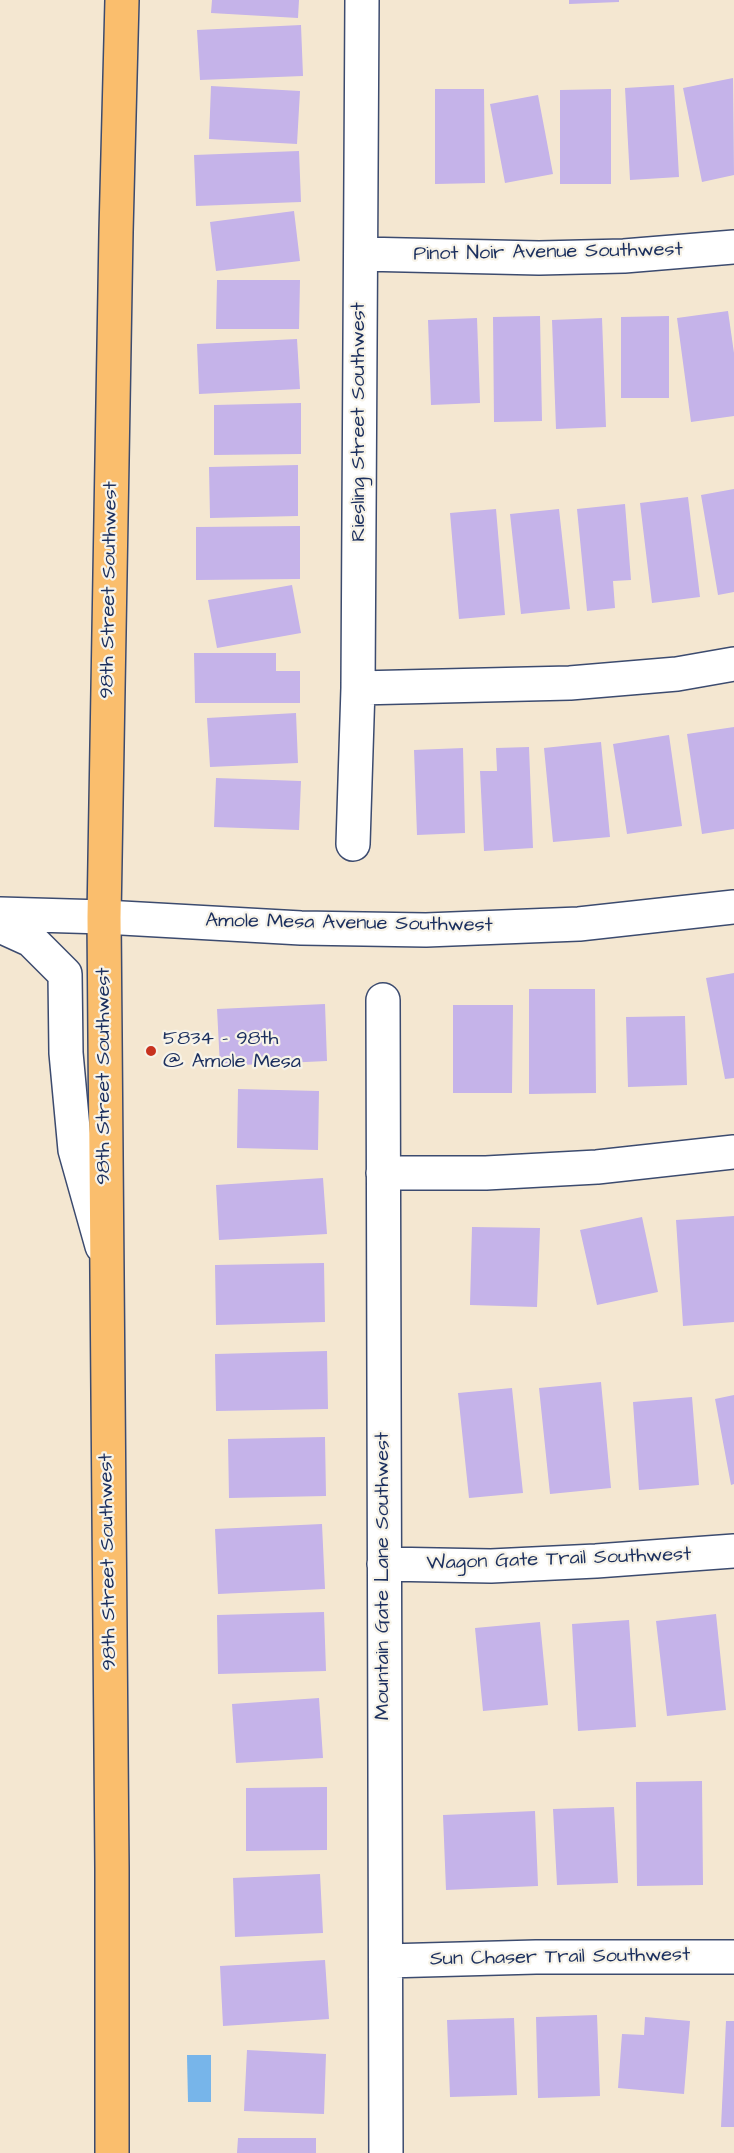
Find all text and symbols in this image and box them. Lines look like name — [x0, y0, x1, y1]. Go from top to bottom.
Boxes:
street label: Pinot Noir Avenue Southwest — [413, 239, 683, 267]
street label: Riesling Street Southwest — [348, 302, 372, 542]
street label: 98th Street Southwest — [96, 481, 124, 699]
street label: Amole Mesa Avenue Southwest — [205, 909, 493, 939]
street label: 98th Street Southwest — [93, 967, 117, 1185]
place label: 5834 - 98th @ Amole Mesa — [163, 1028, 301, 1075]
marker: 5834 - 98th @ Amole Mesa — [144, 1044, 158, 1058]
street label: Mountain Gate Lane Southwest — [372, 1432, 396, 1720]
street label: 98th Street Southwest — [95, 1453, 123, 1671]
street label: Wagon Gate Trail Southwest — [426, 1543, 692, 1577]
street label: Sun Chaser Trail Southwest — [430, 1944, 690, 1972]

